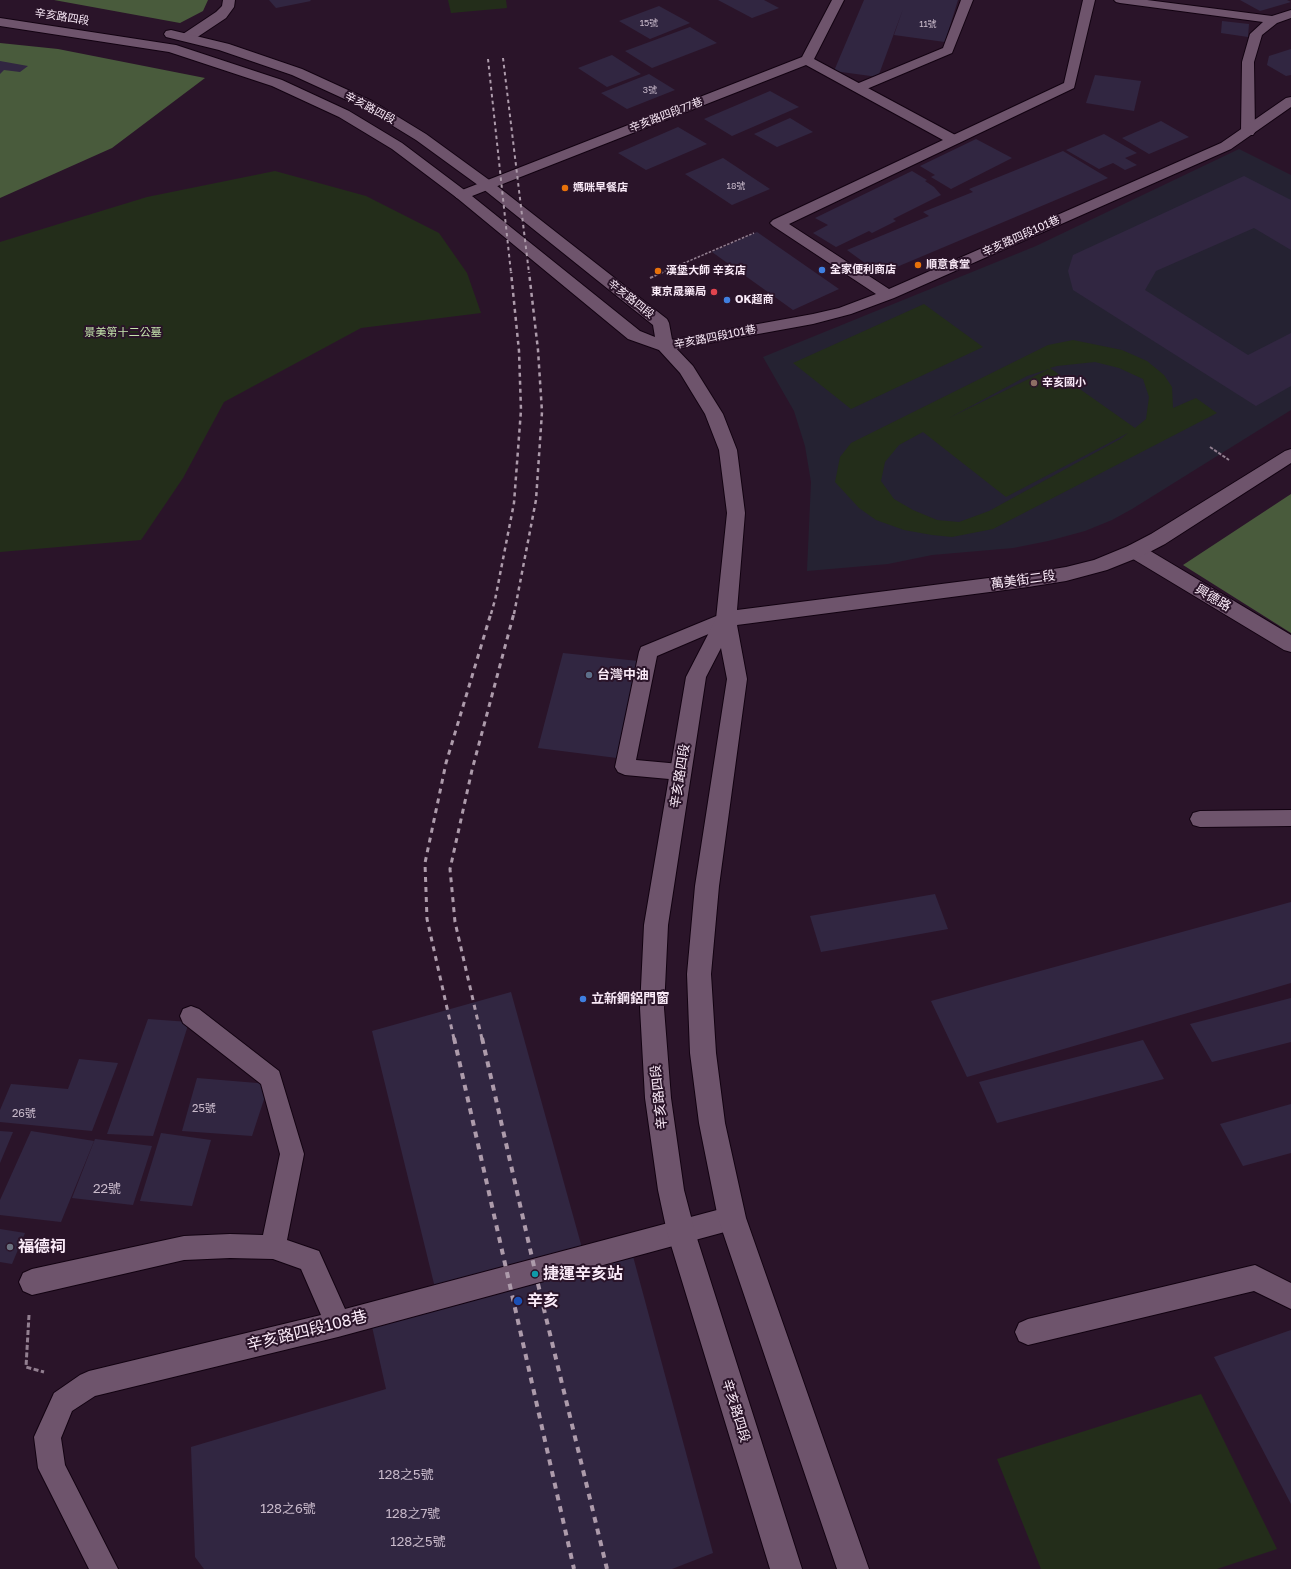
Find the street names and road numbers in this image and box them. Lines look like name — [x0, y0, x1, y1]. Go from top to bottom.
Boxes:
street label: 辛亥路四段 — [34, 6, 90, 28]
street label: 辛亥路四段 — [343, 89, 397, 127]
street label: 辛亥路四段77巷 — [627, 95, 705, 135]
street label: 辛亥路四段101巷 — [980, 213, 1062, 259]
street label: 辛亥路四段 — [605, 277, 657, 321]
street label: 辛亥路四段101巷 — [673, 323, 757, 351]
street label: 萬美街二段 — [990, 568, 1056, 592]
street label: 興德路 — [1192, 581, 1234, 615]
street label: 辛亥路四段 — [667, 743, 693, 809]
street label: 辛亥路四段 — [648, 1064, 670, 1130]
street label: 辛亥路四段108巷 — [245, 1307, 369, 1355]
street label: 辛亥路四段 — [719, 1378, 753, 1444]

